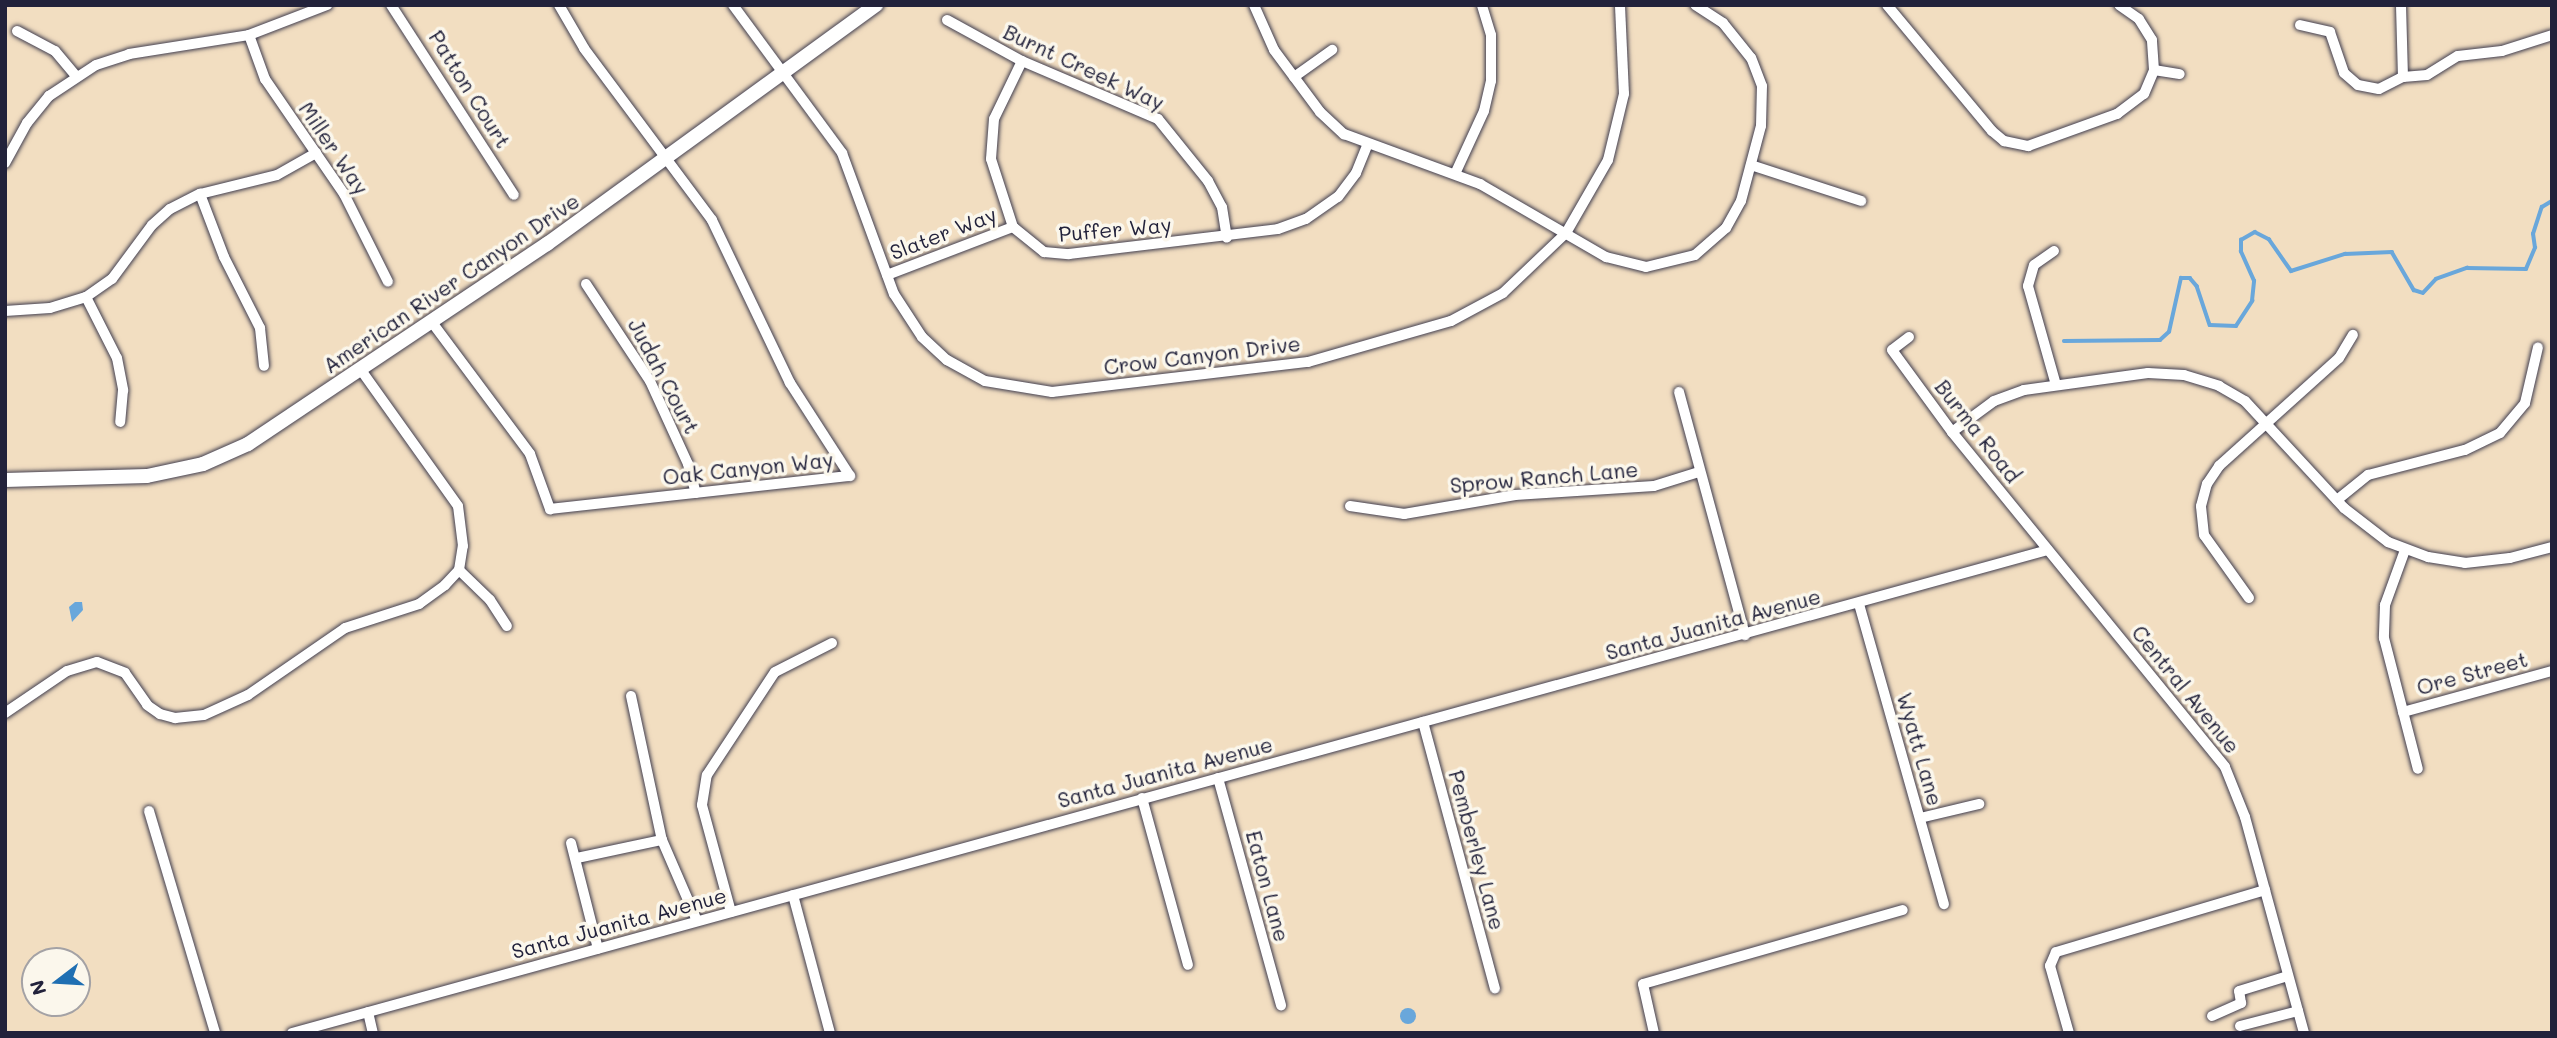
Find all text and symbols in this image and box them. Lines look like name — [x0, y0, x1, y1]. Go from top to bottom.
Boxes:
street label: Burnt Creek Way — [1000, 19, 1168, 115]
street label: Patton Court — [424, 26, 516, 152]
street label: Miller Way — [294, 97, 374, 199]
street label: American River Canyon Drive — [318, 188, 584, 378]
street label: Slater Way — [886, 201, 1000, 265]
street label: Puffer Way — [1057, 212, 1173, 246]
street label: Judah Court — [623, 314, 705, 438]
street label: Crow Canyon Drive — [1102, 330, 1302, 380]
street label: Burma Road — [1930, 374, 2026, 488]
street label: Oak Canyon Way — [661, 447, 835, 489]
street label: Sprow Ranch Lane — [1449, 456, 1639, 498]
street label: Santa Juanita Avenue — [1603, 583, 1823, 665]
street label: Central Avenue — [2127, 620, 2245, 758]
street label: Ore Street — [2414, 646, 2530, 700]
street label: Wyatt Lane — [1892, 690, 1948, 808]
street label: Santa Juanita Avenue — [1055, 731, 1275, 813]
street label: Pemberley Lane — [1444, 767, 1510, 933]
street label: Eaton Lane — [1241, 828, 1295, 944]
street label: Santa Juanita Avenue — [509, 882, 729, 964]
north arrow — [21, 947, 91, 1017]
text: N — [23, 977, 51, 998]

